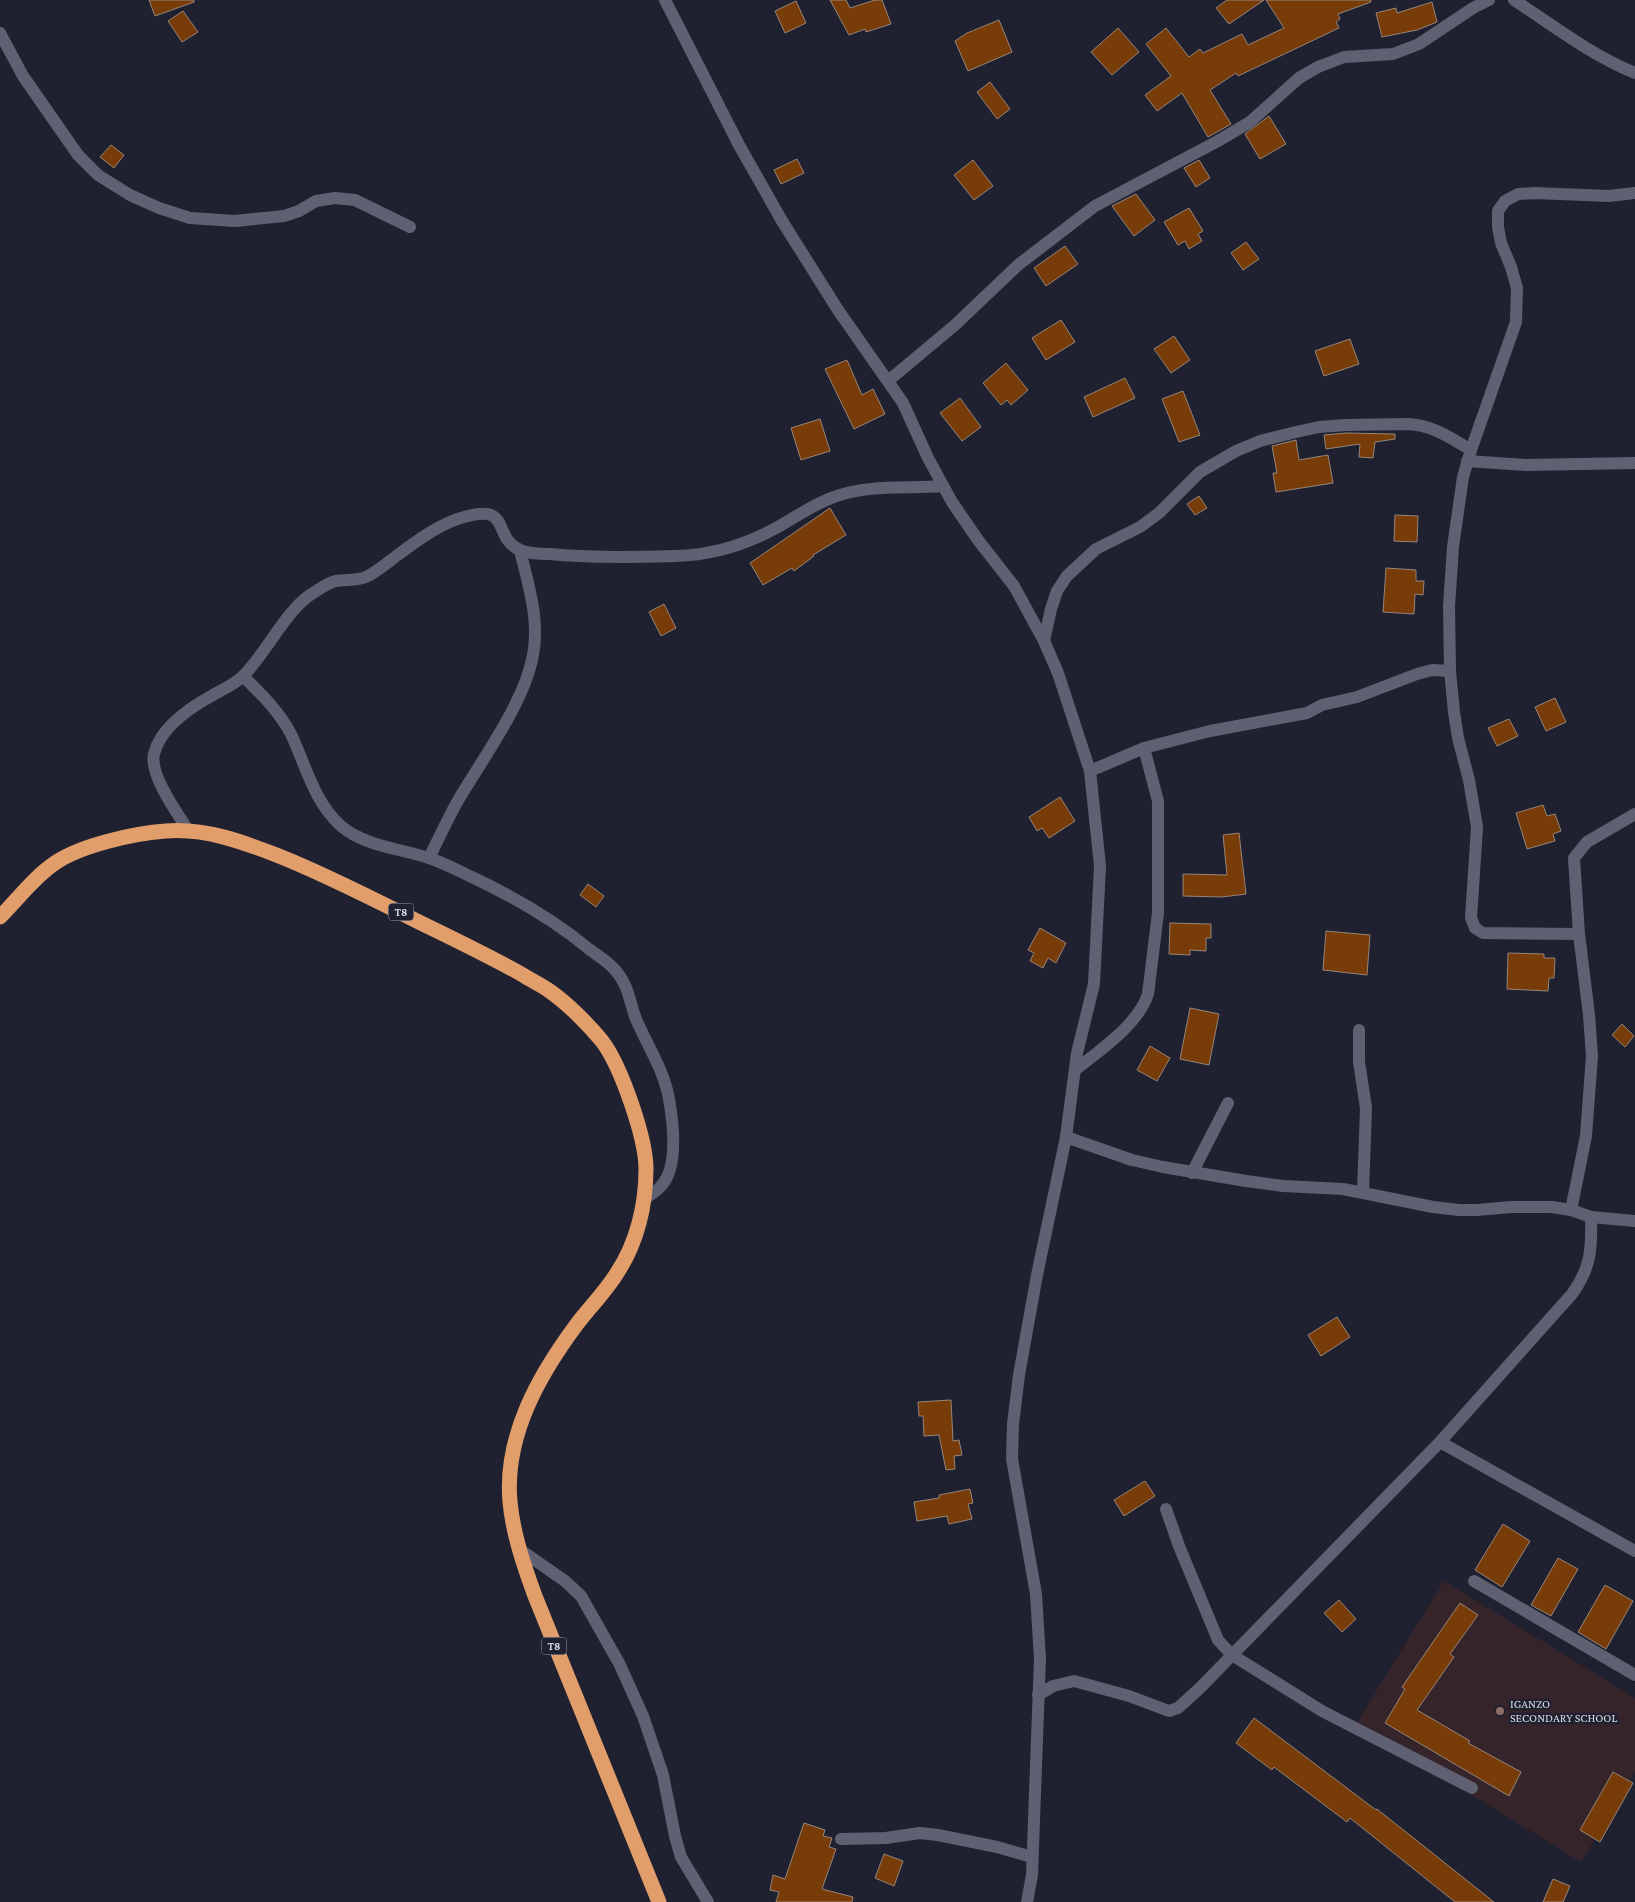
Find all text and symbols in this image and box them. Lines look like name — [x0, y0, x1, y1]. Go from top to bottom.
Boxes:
road number: T8 — [388, 904, 414, 920]
road number: T8 — [542, 1638, 566, 1654]
place label: IGANZO SECONDARY SCHOOL — [1510, 1697, 1617, 1725]
marker: IGANZO SECONDARY SCHOOL — [1494, 1705, 1506, 1717]

